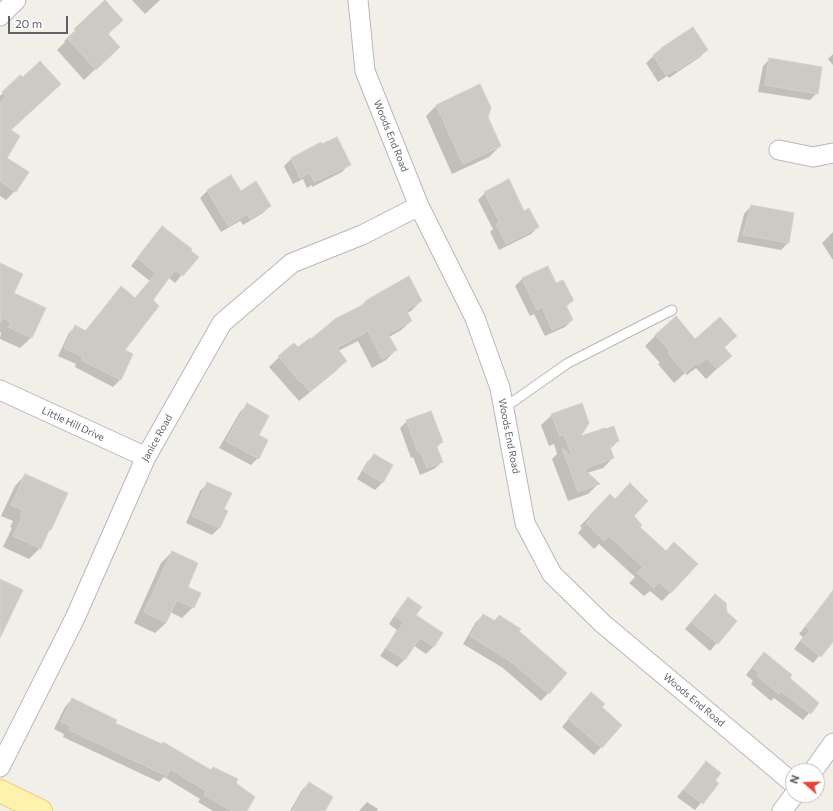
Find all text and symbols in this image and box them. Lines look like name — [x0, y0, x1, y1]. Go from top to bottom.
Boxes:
scale bar — [10, 8, 70, 34]
text: 20 m — [15, 16, 42, 30]
street label: Woods End Road — [371, 98, 411, 174]
street label: Woods End Road — [496, 397, 522, 475]
street label: Little Hill Drive — [40, 404, 106, 444]
street label: Janice Road — [139, 412, 175, 464]
street label: Woods End Road — [661, 671, 727, 729]
north arrow — [785, 763, 825, 803]
text: N — [787, 773, 802, 785]

